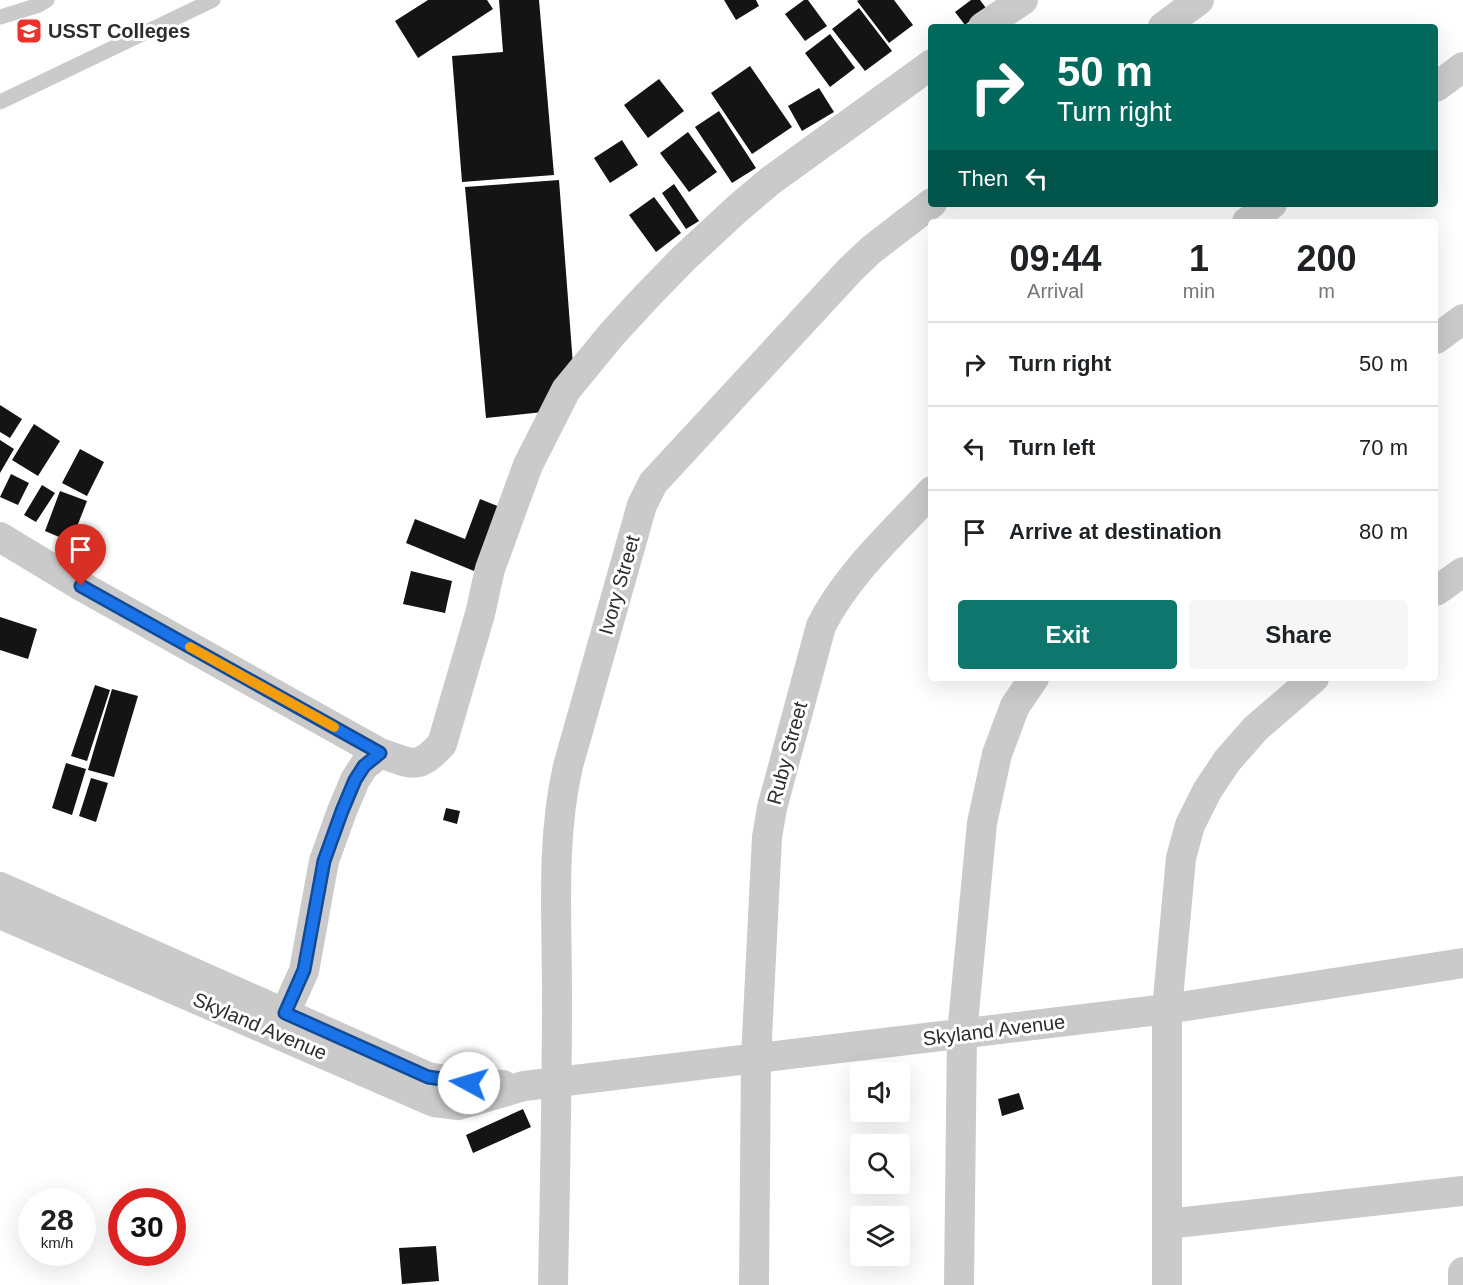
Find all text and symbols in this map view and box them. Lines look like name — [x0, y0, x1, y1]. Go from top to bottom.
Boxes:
school or university icon: USST Colleges — [14, 16, 44, 46]
place label: USST Colleges — [48, 20, 190, 42]
icon: right — [958, 48, 1036, 126]
text: 50 m — [1057, 48, 1153, 95]
text: Turn right — [1057, 97, 1172, 127]
icon: left — [1020, 162, 1053, 195]
text: Then — [958, 166, 1008, 191]
text: 09:44 — [1009, 238, 1101, 279]
text: 1 — [1189, 238, 1209, 279]
text: 200 — [1296, 238, 1357, 279]
text: Arrival — [1027, 280, 1084, 302]
text: min — [1183, 280, 1215, 302]
text: m — [1318, 280, 1335, 302]
icon: right — [958, 348, 991, 381]
text: Turn right — [1009, 351, 1111, 376]
text: 50 m — [1359, 351, 1408, 376]
icon: left — [958, 432, 991, 465]
text: Turn left — [1009, 435, 1095, 460]
text: 70 m — [1359, 435, 1408, 460]
icon: arrive — [958, 516, 991, 549]
text: Arrive at destination — [1009, 519, 1222, 544]
text: 80 m — [1359, 519, 1408, 544]
pin — [55, 524, 106, 586]
street label: Ivory Street — [594, 532, 644, 637]
icon: arrive — [64, 533, 97, 566]
button: Exit — [958, 600, 1177, 669]
button: Share — [1189, 600, 1408, 669]
street label: Ruby Street — [763, 699, 811, 807]
street label: Skyland Avenue — [190, 988, 330, 1064]
street label: Skyland Avenue — [922, 1010, 1066, 1050]
position arrow — [437, 1051, 501, 1115]
map controls — [850, 1062, 910, 1266]
button: sound — [850, 1062, 910, 1122]
button: search — [850, 1134, 910, 1194]
speed limit sign: 30 — [108, 1188, 186, 1266]
text: 28 — [40, 1203, 74, 1236]
button: layers — [850, 1206, 910, 1266]
text: km/h — [41, 1234, 73, 1251]

